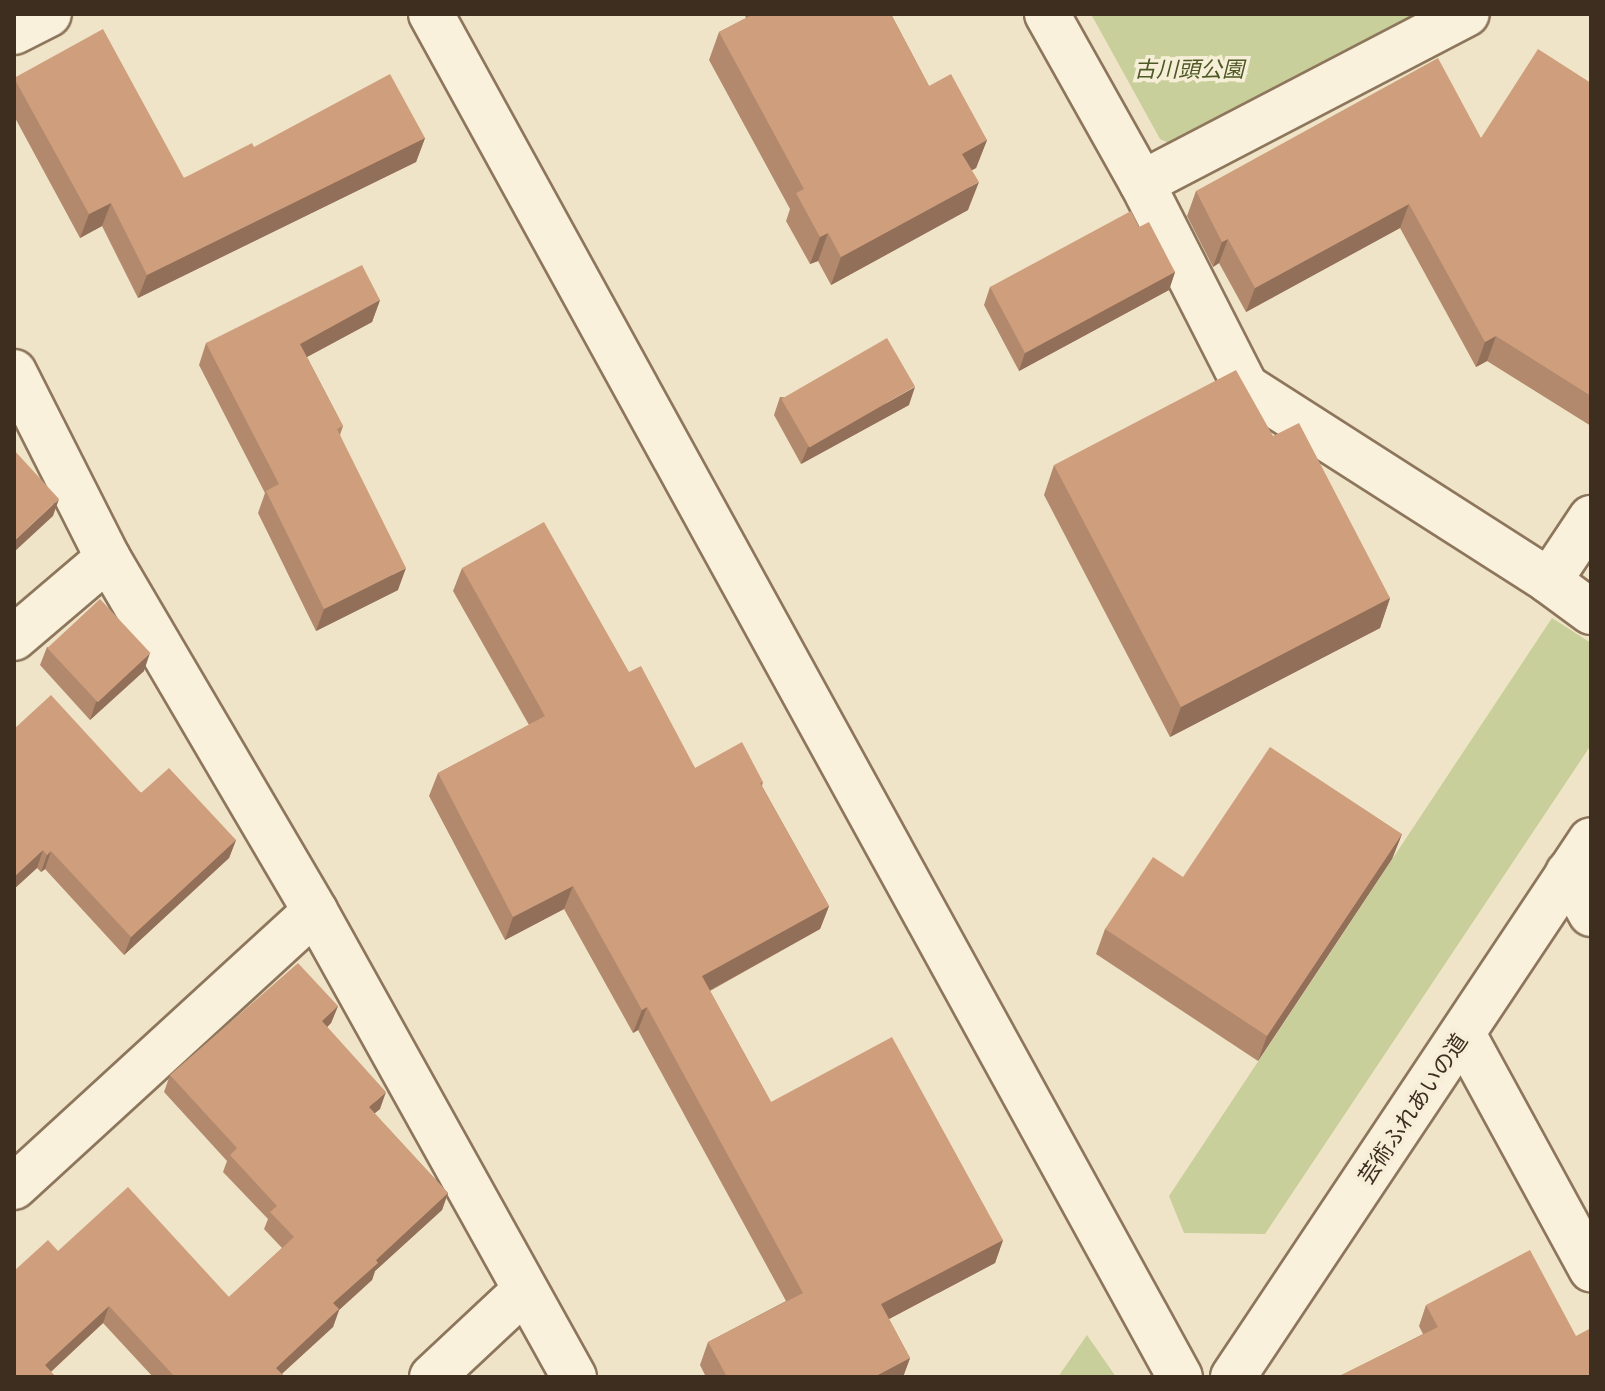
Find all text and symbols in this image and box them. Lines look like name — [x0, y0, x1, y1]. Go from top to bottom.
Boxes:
park label: 古川頭公園 — [1134, 57, 1244, 83]
street label: 芸術ふれあいの道 — [1353, 1029, 1473, 1189]

